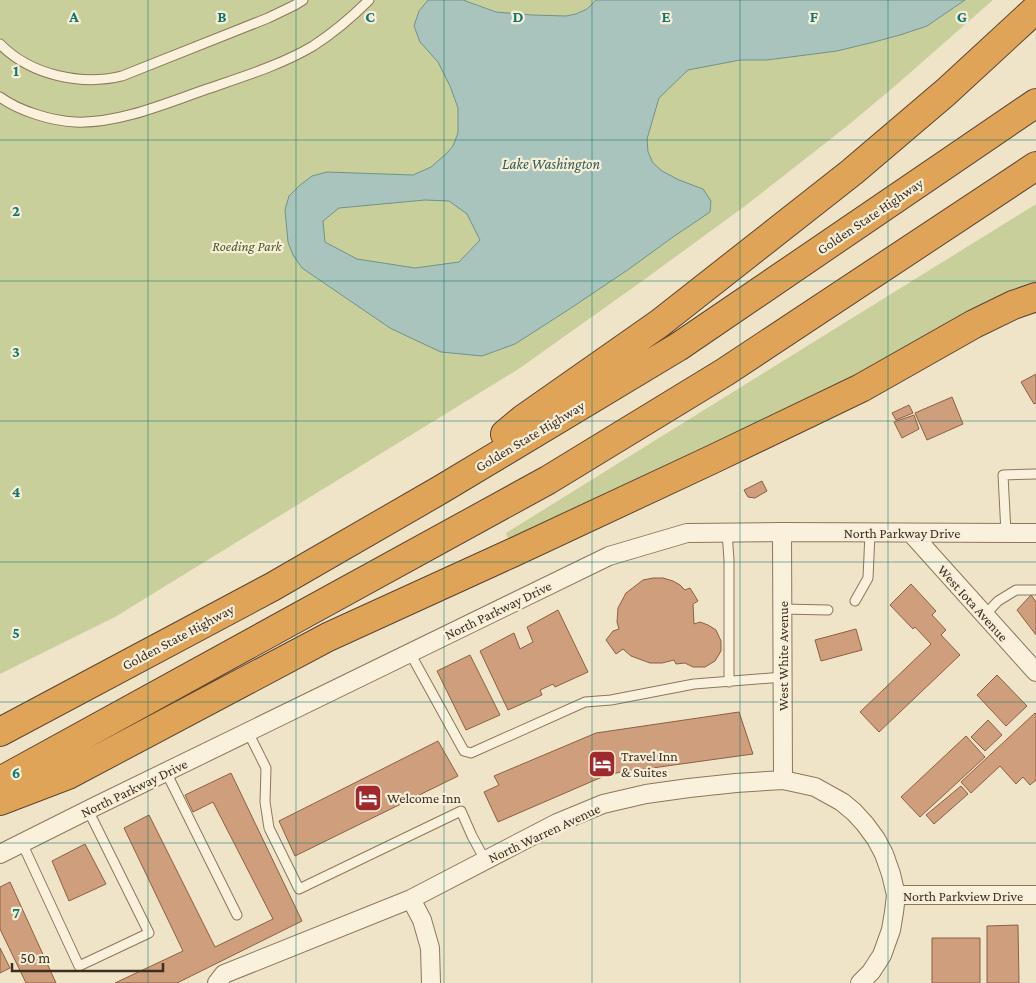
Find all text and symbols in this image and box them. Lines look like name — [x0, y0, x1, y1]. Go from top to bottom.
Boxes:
text: A — [68, 8, 79, 25]
text: B — [217, 8, 227, 25]
text: C — [365, 8, 375, 25]
text: D — [512, 8, 524, 25]
text: E — [661, 8, 671, 25]
text: F — [810, 8, 819, 25]
text: G — [957, 8, 967, 25]
text: 1 — [13, 62, 19, 79]
water label: Lake Washington — [502, 156, 601, 173]
street label: Golden State Highway — [814, 174, 926, 257]
text: 2 — [12, 202, 20, 219]
park label: Roeding Park — [212, 238, 283, 254]
text: 3 — [12, 343, 20, 360]
street label: Golden State Highway — [473, 397, 588, 475]
text: 4 — [12, 483, 21, 500]
street label: North Parkway Drive — [844, 525, 960, 541]
street label: West Iota Avenue — [935, 562, 1011, 644]
street label: North Parkway Drive — [442, 577, 554, 643]
street label: Golden State Highway — [119, 601, 237, 673]
street label: West White Avenue — [775, 601, 791, 711]
text: 5 — [12, 624, 20, 641]
place label: Travel Inn & Suites — [621, 748, 678, 780]
hotel icon: Travel Inn & Suites — [587, 749, 617, 779]
street label: North Parkway Drive — [78, 755, 190, 821]
text: 6 — [12, 764, 20, 781]
hotel icon: Welcome Inn — [353, 783, 383, 813]
place label: Welcome Inn — [387, 790, 462, 806]
street label: North Warren Avenue — [485, 800, 603, 866]
street label: North Parkview Drive — [903, 888, 1023, 904]
text: 7 — [12, 904, 20, 921]
scale bar — [12, 940, 164, 972]
text: 50 m — [20, 950, 50, 966]

